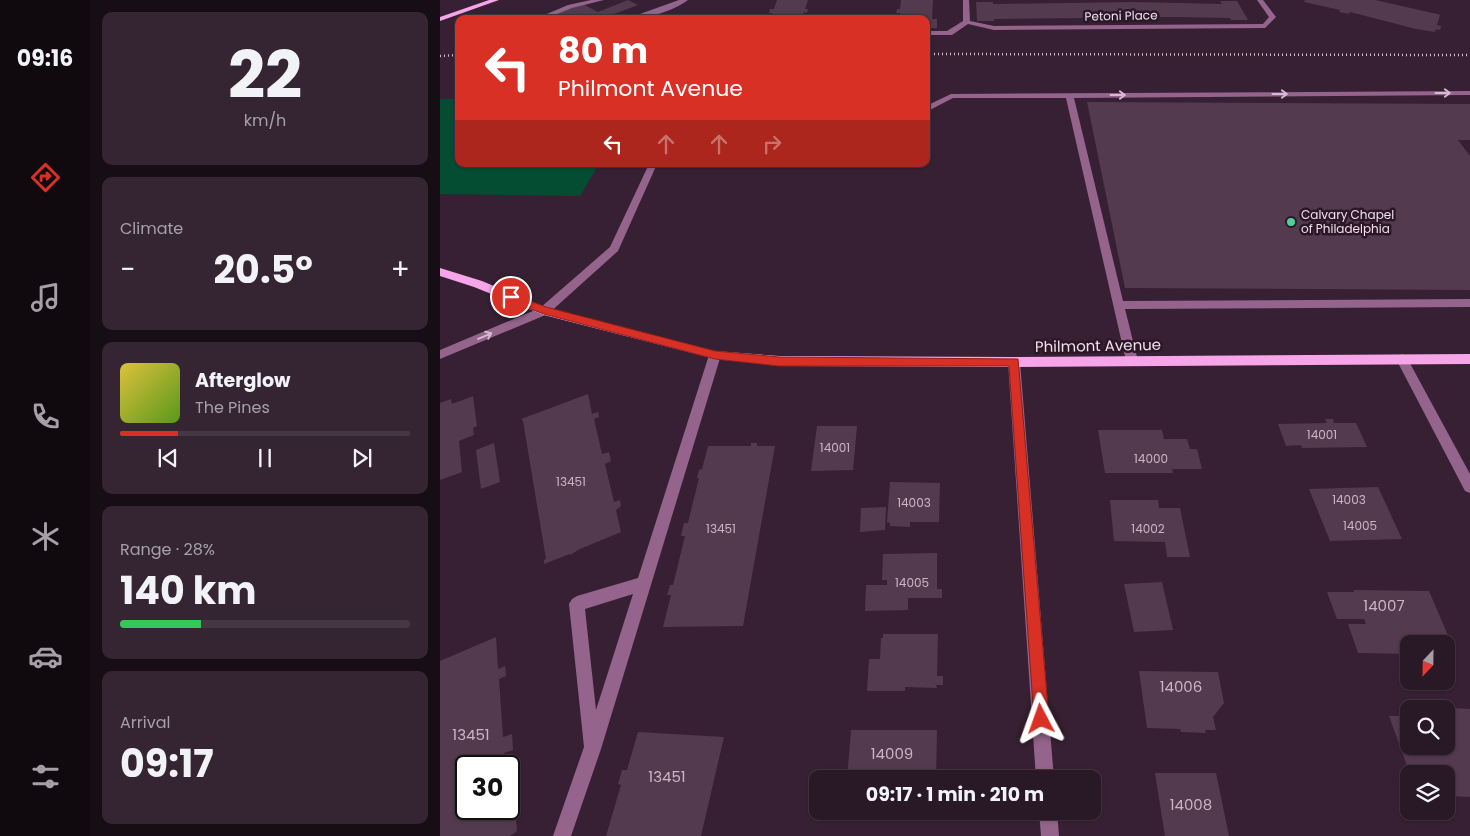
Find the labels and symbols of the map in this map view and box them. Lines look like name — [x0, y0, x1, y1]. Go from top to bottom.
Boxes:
street label: Petoni Place — [1084, 6, 1158, 25]
one-way arrow — [1434, 88, 1451, 98]
one-way arrow — [1272, 89, 1288, 99]
one-way arrow — [1110, 90, 1126, 100]
place label: Calvary Chapel of Philadelphia — [1301, 206, 1394, 237]
marker: Calvary Chapel of Philadelphia — [1285, 216, 1297, 228]
pin — [490, 276, 532, 318]
one-way arrow — [477, 330, 492, 340]
street label: Philmont Avenue — [1035, 334, 1161, 357]
house number: 14001 — [1307, 426, 1337, 443]
house number: 14001 — [820, 439, 850, 456]
house number: 14000 — [1134, 450, 1168, 467]
house number: 13451 — [556, 473, 586, 490]
house number: 14003 — [1332, 491, 1366, 508]
house number: 14003 — [897, 494, 931, 511]
house number: 14005 — [1343, 517, 1377, 534]
house number: 13451 — [706, 520, 736, 537]
house number: 14002 — [1131, 520, 1165, 537]
house number: 14005 — [895, 574, 929, 591]
house number: 14007 — [1363, 595, 1405, 616]
north arrow — [1400, 635, 1455, 690]
house number: 14006 — [1160, 676, 1202, 697]
position arrow — [1014, 692, 1066, 744]
house number: 13451 — [452, 724, 490, 745]
house number: 14009 — [871, 743, 913, 764]
speed limit sign: 30 — [455, 755, 520, 820]
house number: 13451 — [648, 766, 686, 787]
house number: 14008 — [1170, 794, 1212, 815]

